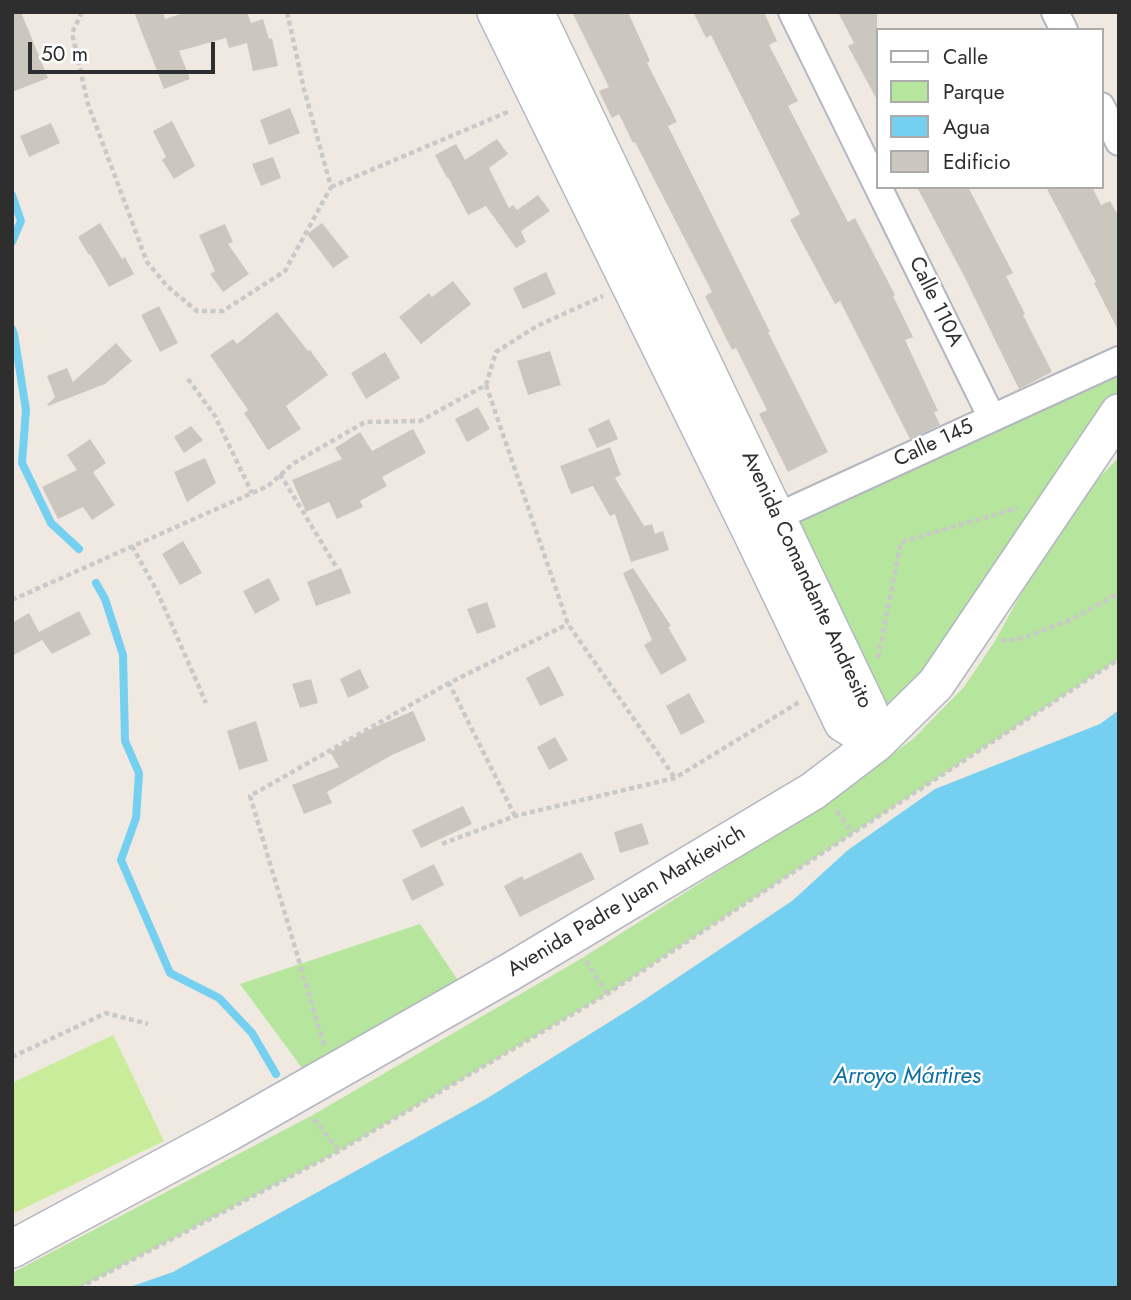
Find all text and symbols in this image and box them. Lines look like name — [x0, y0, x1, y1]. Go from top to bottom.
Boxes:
scale bar — [32, 28, 219, 72]
legend — [876, 28, 1103, 189]
text: 50 m — [41, 39, 88, 69]
text: Calle — [943, 42, 988, 72]
text: Parque — [943, 77, 1005, 107]
text: Agua — [943, 112, 990, 142]
text: Edificio — [943, 147, 1010, 177]
street label: Calle 110A — [902, 253, 968, 351]
street label: Calle 145 — [890, 415, 978, 473]
street label: Avenida Comandante Andresito — [735, 447, 877, 713]
street label: Avenida Padre Juan Markievich — [503, 821, 751, 983]
water label: Arroyo Mártires — [833, 1063, 981, 1091]

